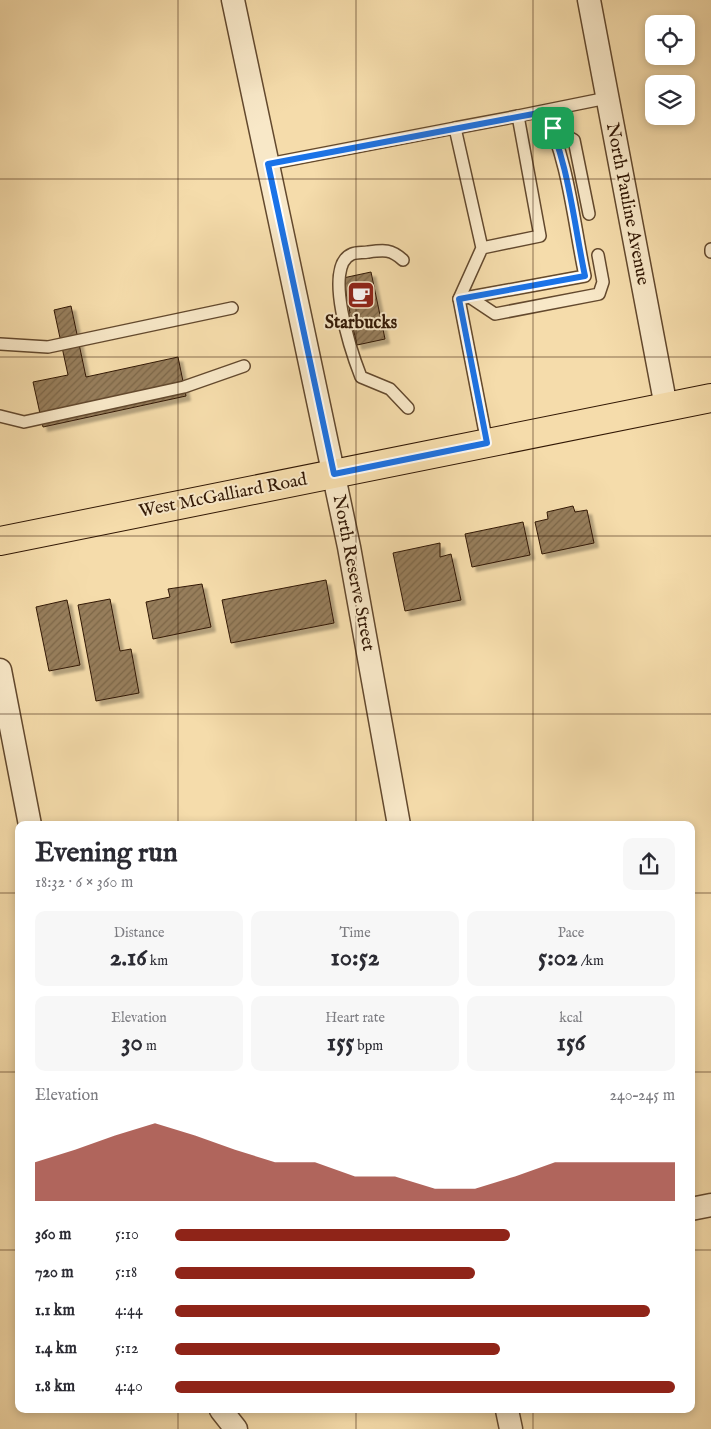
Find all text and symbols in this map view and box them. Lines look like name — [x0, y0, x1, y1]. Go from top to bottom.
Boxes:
map controls — [645, 15, 695, 125]
button: locate — [645, 15, 695, 65]
button: layers — [645, 75, 695, 125]
pin — [532, 107, 574, 149]
icon: arrive — [539, 114, 567, 142]
street label: North Pauline Avenue — [600, 121, 654, 287]
cafe icon: Starbucks — [346, 280, 376, 310]
place label: Starbucks — [325, 312, 398, 335]
street label: West McGalliard Road — [137, 468, 309, 524]
street label: North Reserve Street — [327, 493, 379, 653]
text: Evening run — [35, 836, 178, 871]
button: share — [623, 838, 675, 890]
text: 18:32 · 6 × 360 m — [35, 873, 133, 893]
text: Distance — [114, 924, 164, 942]
text: Time — [339, 924, 371, 942]
text: Pace — [558, 924, 584, 942]
text: 2.16 — [110, 942, 147, 974]
text: 10:52 — [331, 942, 379, 974]
text: 5:02 — [538, 942, 578, 974]
text: km — [147, 952, 168, 970]
text: /km — [578, 952, 604, 970]
text: Elevation — [111, 1009, 167, 1027]
text: Heart rate — [325, 1009, 385, 1027]
text: kcal — [559, 1009, 583, 1027]
text: 30 — [121, 1027, 143, 1059]
text: 155 — [327, 1027, 354, 1059]
text: 156 — [557, 1027, 585, 1059]
text: m — [143, 1037, 157, 1055]
text: bpm — [354, 1037, 383, 1055]
text: Elevation — [35, 1086, 98, 1106]
text: 240–245 m — [610, 1086, 675, 1106]
text: 360 m — [35, 1225, 71, 1245]
text: 5:10 — [115, 1225, 139, 1245]
text: 720 m — [35, 1263, 74, 1283]
text: 5:18 — [115, 1263, 137, 1283]
text: 1.1 km — [35, 1301, 75, 1321]
text: 4:44 — [115, 1301, 143, 1321]
text: 1.4 km — [35, 1339, 77, 1359]
text: 5:12 — [115, 1339, 138, 1359]
text: 1.8 km — [35, 1377, 75, 1397]
text: 4:40 — [115, 1377, 143, 1397]

